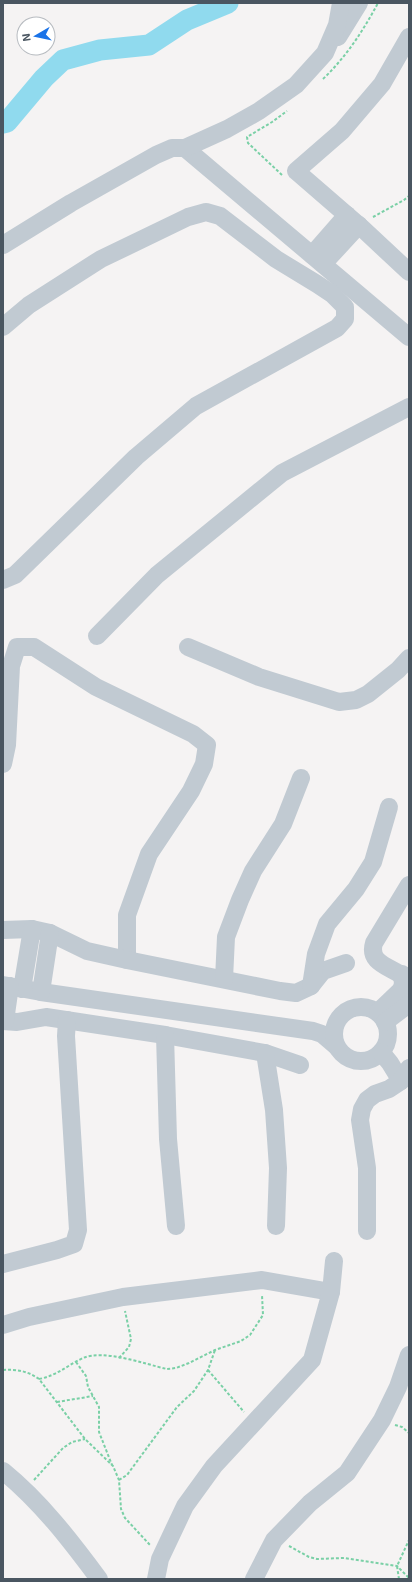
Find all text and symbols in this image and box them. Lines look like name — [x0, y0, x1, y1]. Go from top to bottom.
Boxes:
north arrow — [16, 16, 56, 56]
text: N — [19, 33, 33, 43]

